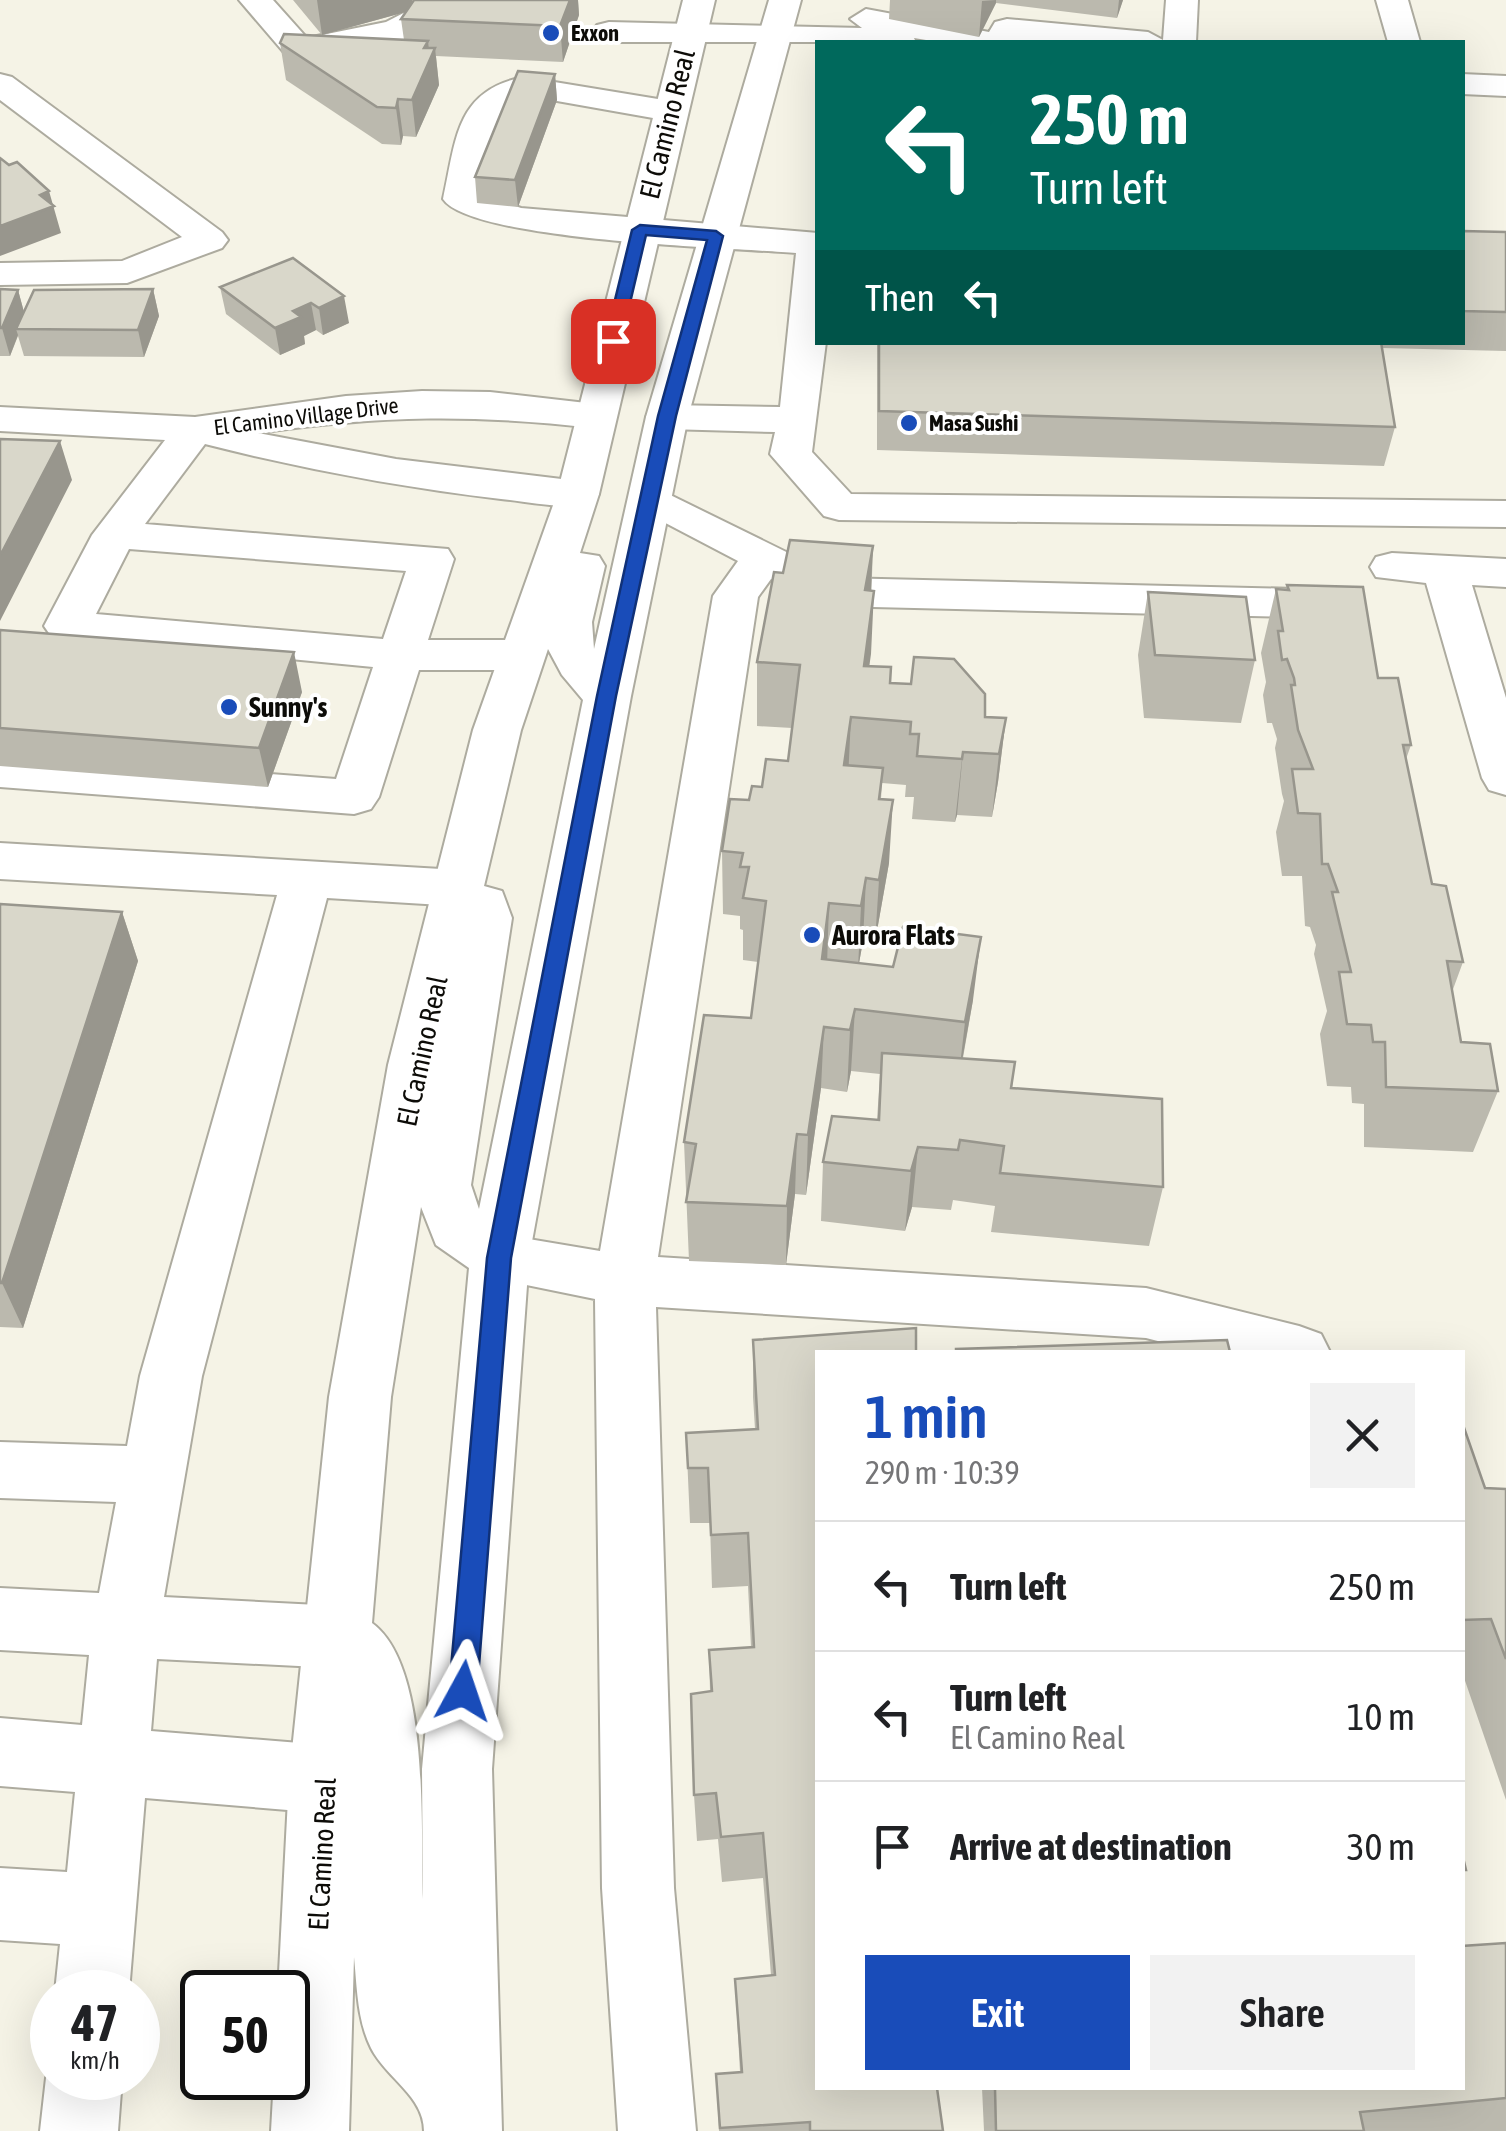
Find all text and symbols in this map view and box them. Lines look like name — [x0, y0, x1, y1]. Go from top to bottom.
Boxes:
place label: Exxon — [571, 20, 619, 46]
marker: Exxon — [540, 22, 562, 44]
street label: El Camino Real — [633, 45, 701, 202]
text: 250 m — [1030, 79, 1189, 159]
icon: left — [865, 80, 995, 210]
text: Turn left — [1030, 162, 1168, 214]
icon: left — [955, 270, 1010, 325]
text: Then — [865, 276, 935, 319]
pin — [571, 299, 656, 384]
icon: arrive — [586, 314, 641, 369]
street label: El Camino Village Drive — [212, 392, 400, 440]
place label: Masa Sushi — [929, 410, 1018, 436]
marker: Masa Sushi — [898, 412, 920, 434]
place label: Sunny's — [249, 691, 328, 723]
marker: Sunny's — [218, 696, 240, 718]
place label: Aurora Flats — [831, 919, 955, 951]
marker: Aurora Flats — [801, 924, 823, 946]
street label: El Camino Real — [390, 972, 454, 1129]
text: 1 min — [865, 1382, 988, 1451]
button: close — [1310, 1383, 1415, 1488]
text: 290 m · 10:39 — [865, 1454, 1020, 1491]
icon: left — [865, 1559, 920, 1614]
text: Turn left — [950, 1565, 1066, 1608]
text: 250 m — [1329, 1565, 1415, 1608]
position arrow — [411, 1639, 515, 1743]
text: Turn left — [950, 1676, 1066, 1719]
icon: left — [865, 1689, 920, 1744]
text: 10 m — [1347, 1695, 1415, 1738]
text: El Camino Real — [950, 1719, 1125, 1756]
street label: El Camino Real — [302, 1776, 342, 1931]
icon: arrive — [865, 1819, 920, 1874]
text: Arrive at destination — [950, 1825, 1232, 1868]
text: 30 m — [1347, 1825, 1415, 1868]
button: Exit — [865, 1955, 1130, 2070]
button: Share — [1150, 1955, 1415, 2070]
speed limit sign: 50 — [180, 1970, 310, 2100]
text: 47 — [71, 1994, 118, 2052]
text: km/h — [70, 2046, 120, 2074]

